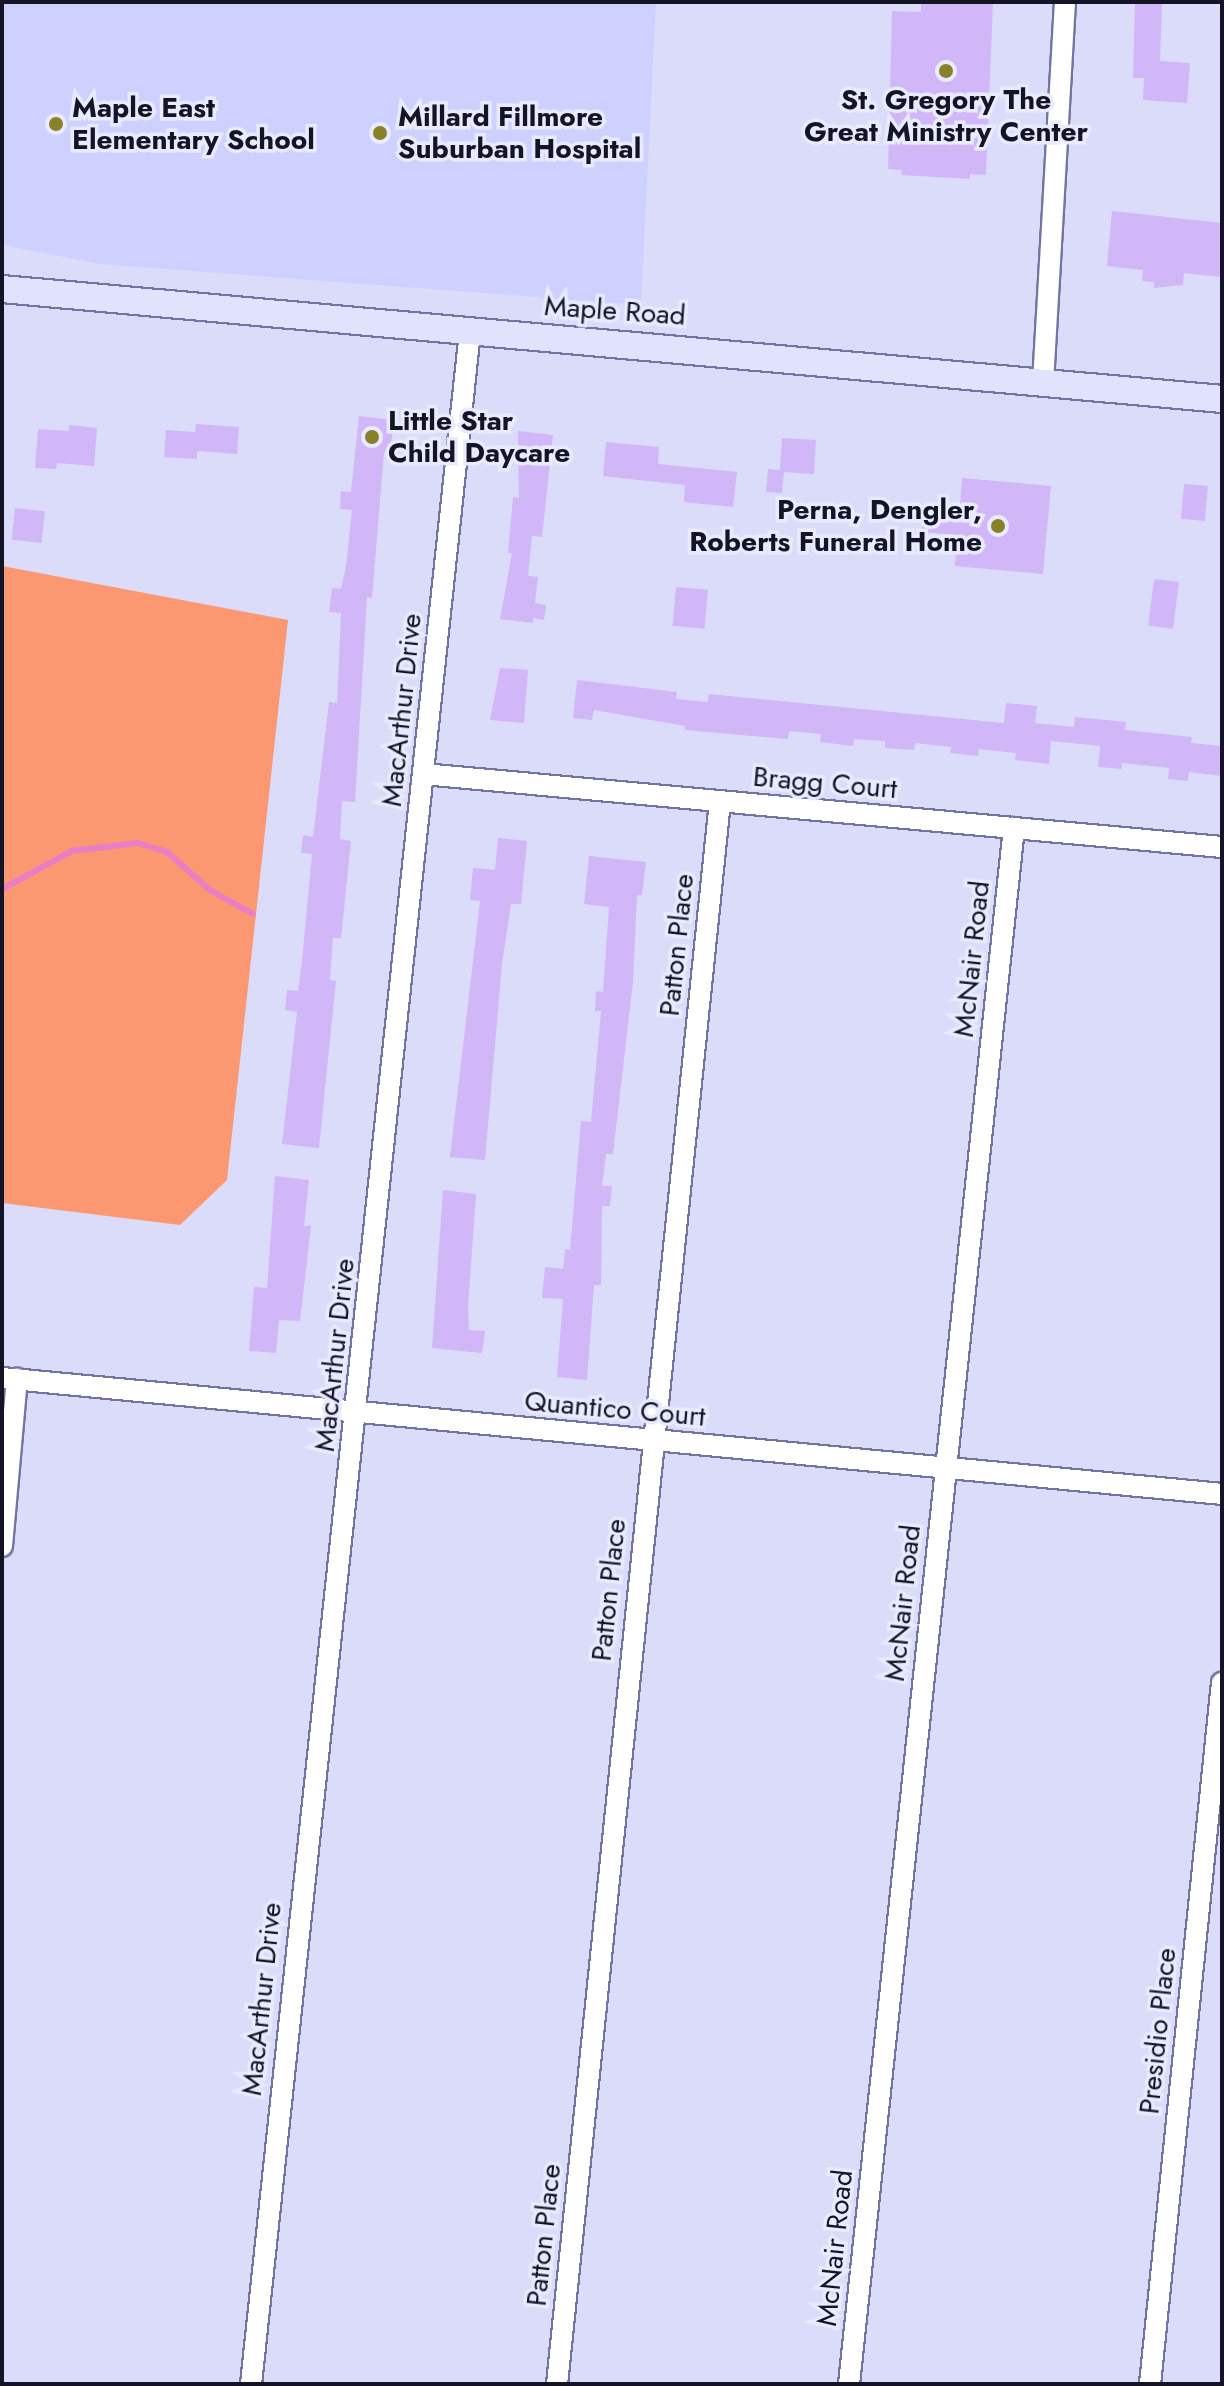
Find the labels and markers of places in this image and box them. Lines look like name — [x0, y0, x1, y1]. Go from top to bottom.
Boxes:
marker: St. Gregory The Great Ministry Center — [937, 62, 955, 80]
place label: St. Gregory The Great Ministry Center — [804, 83, 1088, 149]
place label: Maple East Elementary School — [72, 91, 315, 157]
place label: Millard Fillmore Suburban Hospital — [398, 100, 641, 166]
marker: Maple East Elementary School — [47, 115, 65, 133]
marker: Millard Fillmore Suburban Hospital — [369, 122, 391, 144]
place label: Little Star Child Daycare — [388, 404, 570, 470]
marker: Little Star Child Daycare — [363, 428, 381, 446]
place label: Perna, Dengler, Roberts Funeral Home — [689, 493, 982, 559]
marker: Perna, Dengler, Roberts Funeral Home — [989, 517, 1007, 535]

